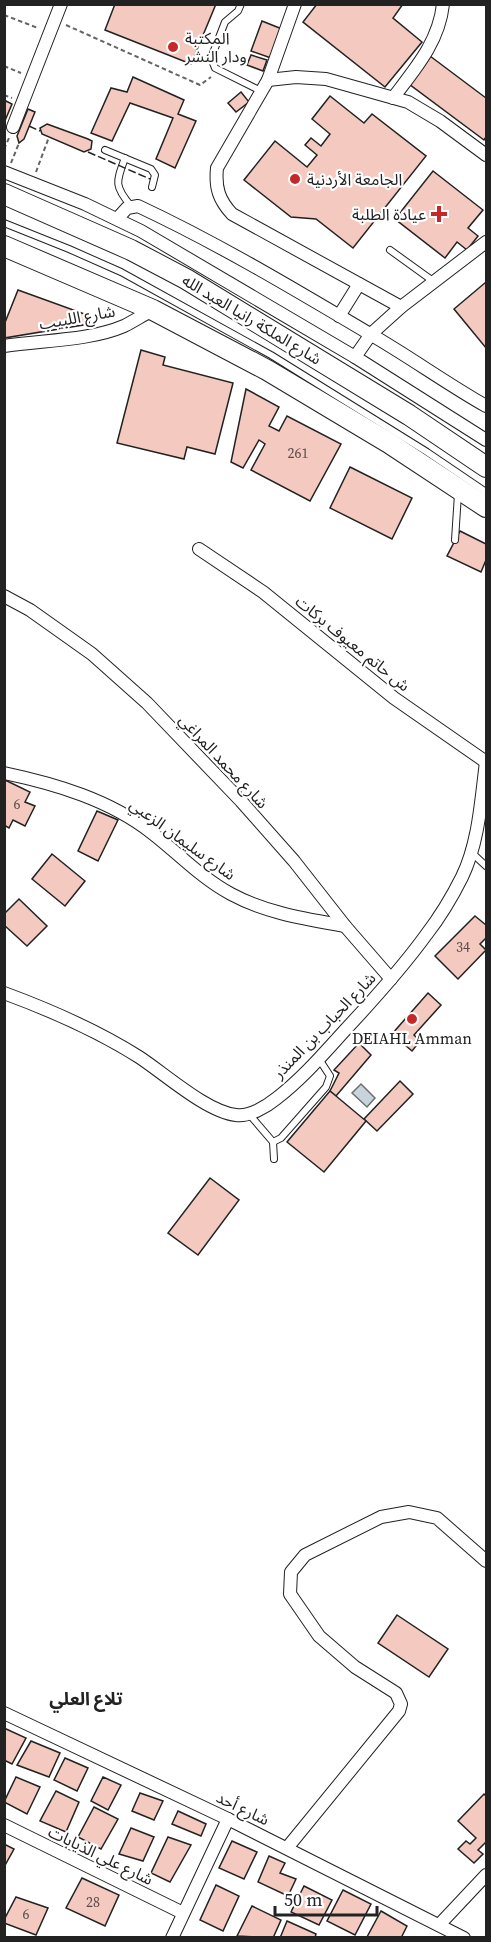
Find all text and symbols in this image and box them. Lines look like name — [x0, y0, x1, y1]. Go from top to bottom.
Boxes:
place label: المكتبة ودار النشر — [184, 27, 247, 67]
marker: المكتبة ودار النشر — [166, 40, 180, 54]
place label: الجامعة الأردنية — [307, 168, 402, 190]
marker: الجامعة الأردنية — [288, 172, 302, 186]
place label: عيادة الطلبة — [352, 203, 426, 225]
marker: عيادة الطلبة — [430, 205, 448, 223]
street label: شارع الملكة رانيا العبد الله — [177, 269, 326, 371]
street label: شارع اللبيب — [37, 300, 117, 336]
house number: 261 — [288, 443, 309, 463]
street label: ش حاتم معيوف بركات — [290, 590, 415, 698]
street label: شارع محمد المراغي — [173, 709, 274, 814]
street label: شارع سليمان الزعبي — [124, 793, 240, 887]
house number: 6 — [14, 794, 21, 814]
house number: 34 — [456, 937, 470, 957]
street label: شارع الحباب بن المنذر — [267, 967, 382, 1085]
marker: DEIAHL Amman — [405, 1012, 419, 1026]
place label: DEIAHL Amman — [352, 1027, 472, 1049]
district label: تلاع العلي — [49, 1686, 123, 1713]
street label: شارع أحد — [212, 1786, 273, 1832]
street label: شارع علي الذيابات — [44, 1820, 157, 1892]
scale bar — [275, 1879, 377, 1917]
text: 50 m — [284, 1887, 322, 1912]
house number: 28 — [86, 1892, 100, 1912]
house number: 6 — [23, 1904, 30, 1924]

